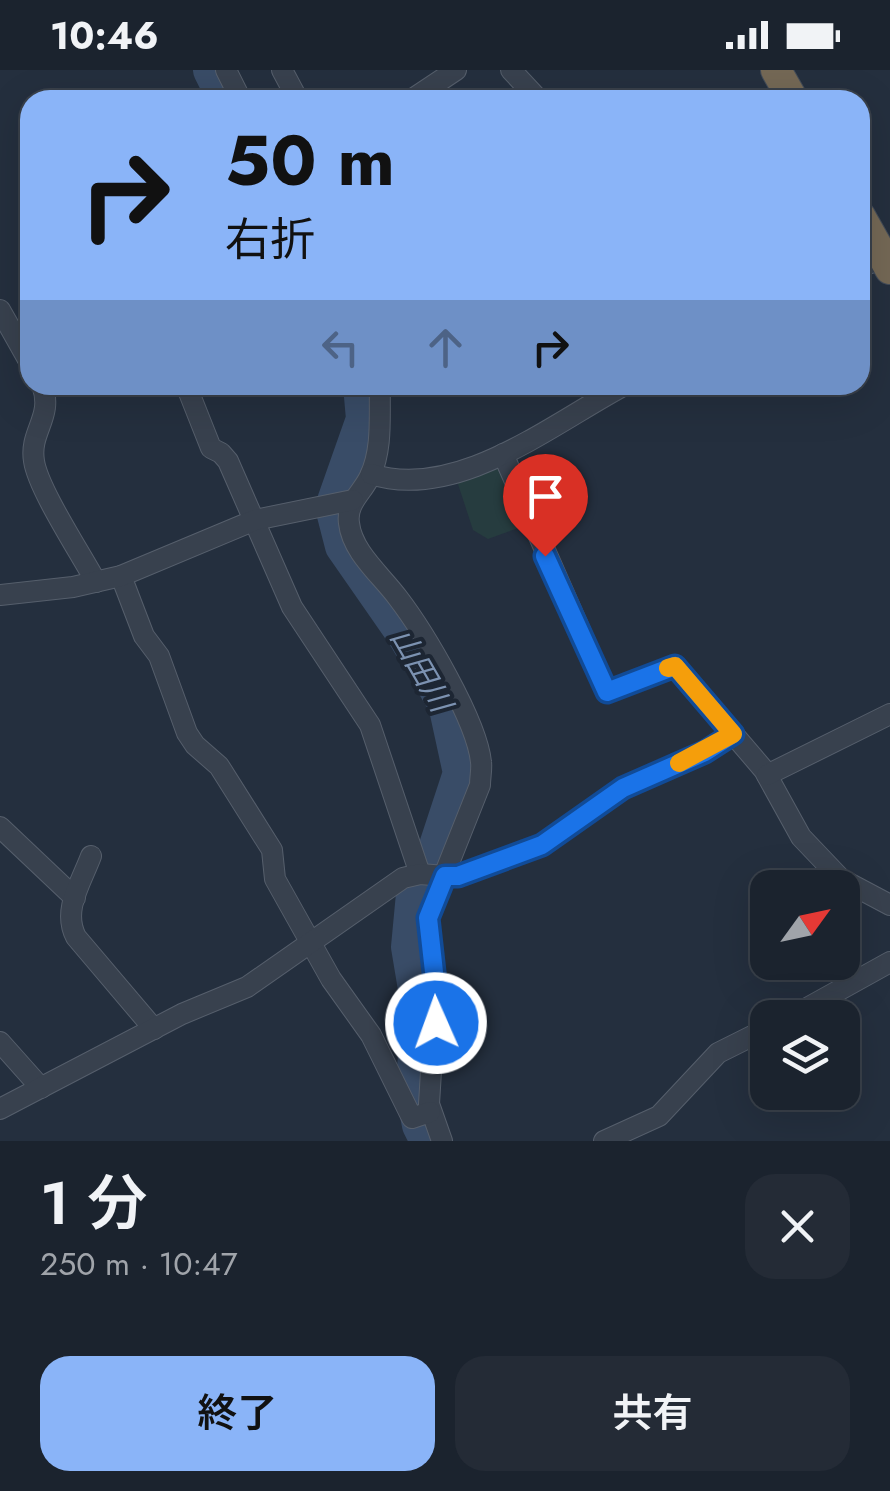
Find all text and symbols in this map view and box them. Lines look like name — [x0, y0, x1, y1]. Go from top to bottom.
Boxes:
text: 10:46 — [50, 8, 159, 63]
text: 50 m — [225, 110, 395, 211]
icon: right — [60, 130, 190, 260]
text: 右折 — [225, 207, 315, 272]
icon: left — [313, 320, 368, 375]
icon: ahead — [418, 320, 473, 375]
icon: right — [523, 320, 578, 375]
pin — [503, 454, 588, 557]
icon: arrive — [518, 469, 573, 524]
water label: 山田川 — [380, 620, 464, 722]
north arrow — [750, 870, 860, 980]
map controls — [750, 870, 860, 1110]
position arrow — [384, 971, 488, 1075]
button: layers — [750, 1000, 860, 1110]
text: 1 分 — [40, 1160, 147, 1247]
button: close — [745, 1174, 850, 1279]
text: 250 m · 10:47 — [40, 1241, 237, 1287]
button: 終了 — [40, 1356, 435, 1471]
button: 共有 — [455, 1356, 850, 1471]

